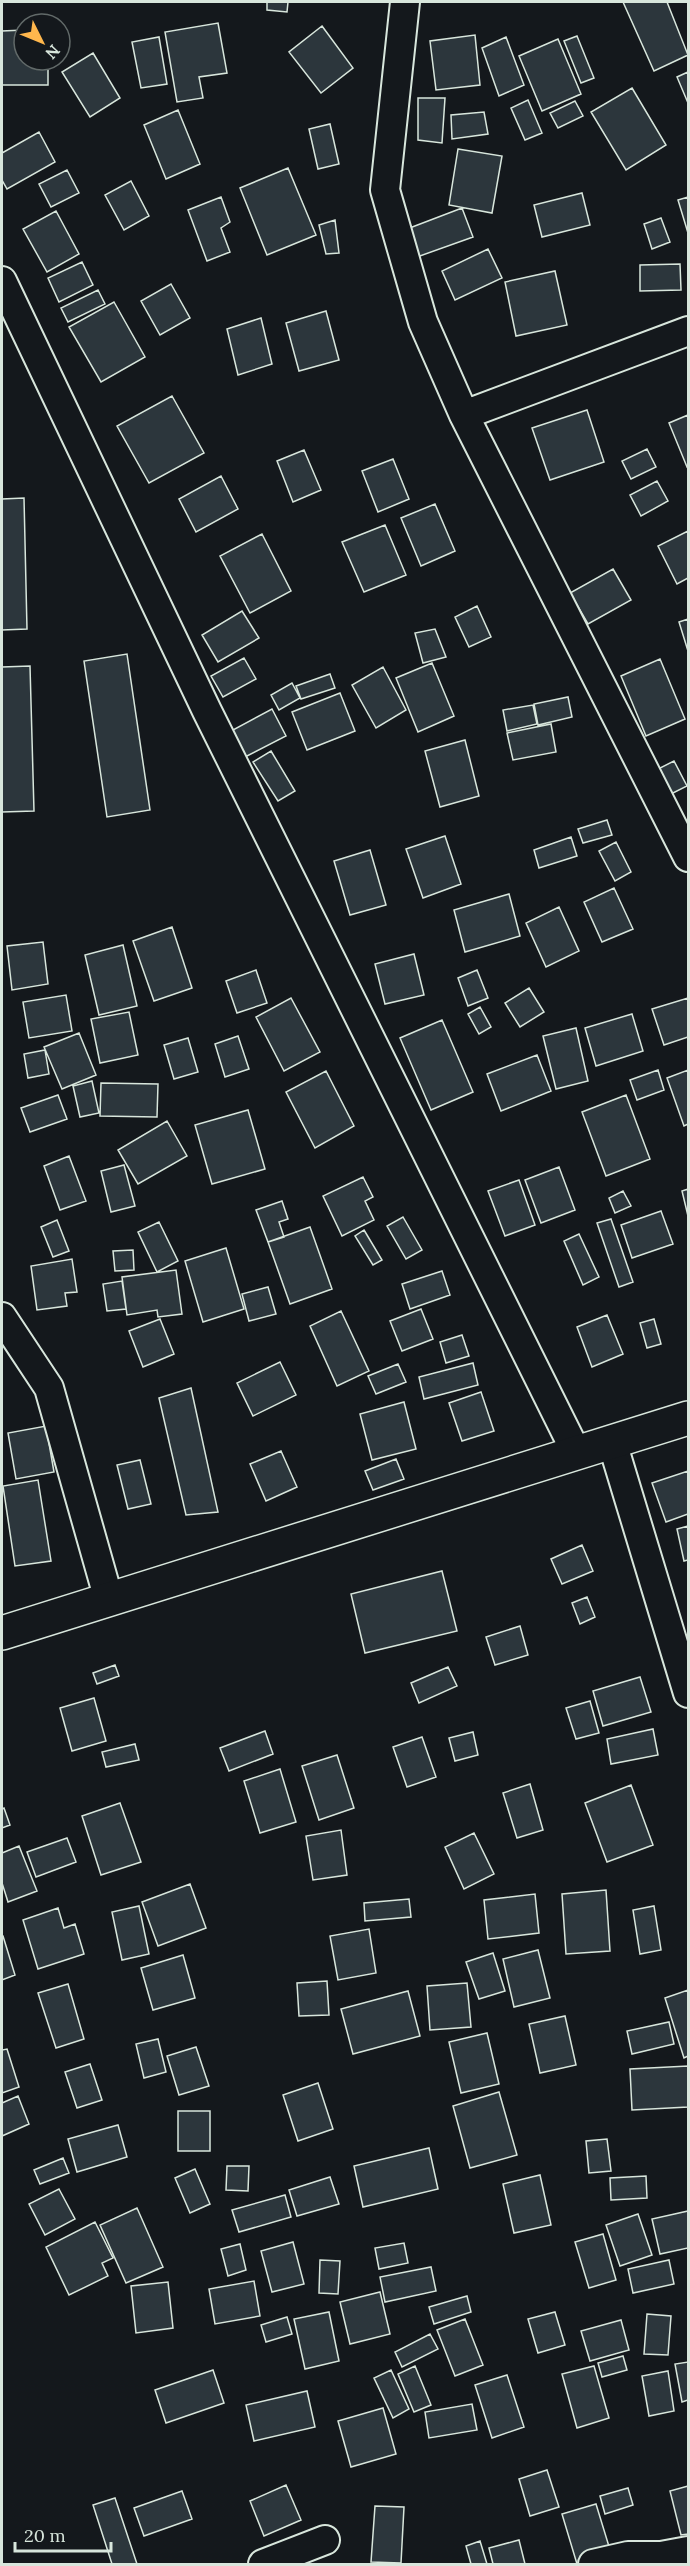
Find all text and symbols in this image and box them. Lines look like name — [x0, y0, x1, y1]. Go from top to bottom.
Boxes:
north arrow — [12, 12, 72, 72]
text: N — [41, 41, 65, 64]
scale bar — [15, 2515, 111, 2553]
text: 20 m — [24, 2524, 66, 2547]

